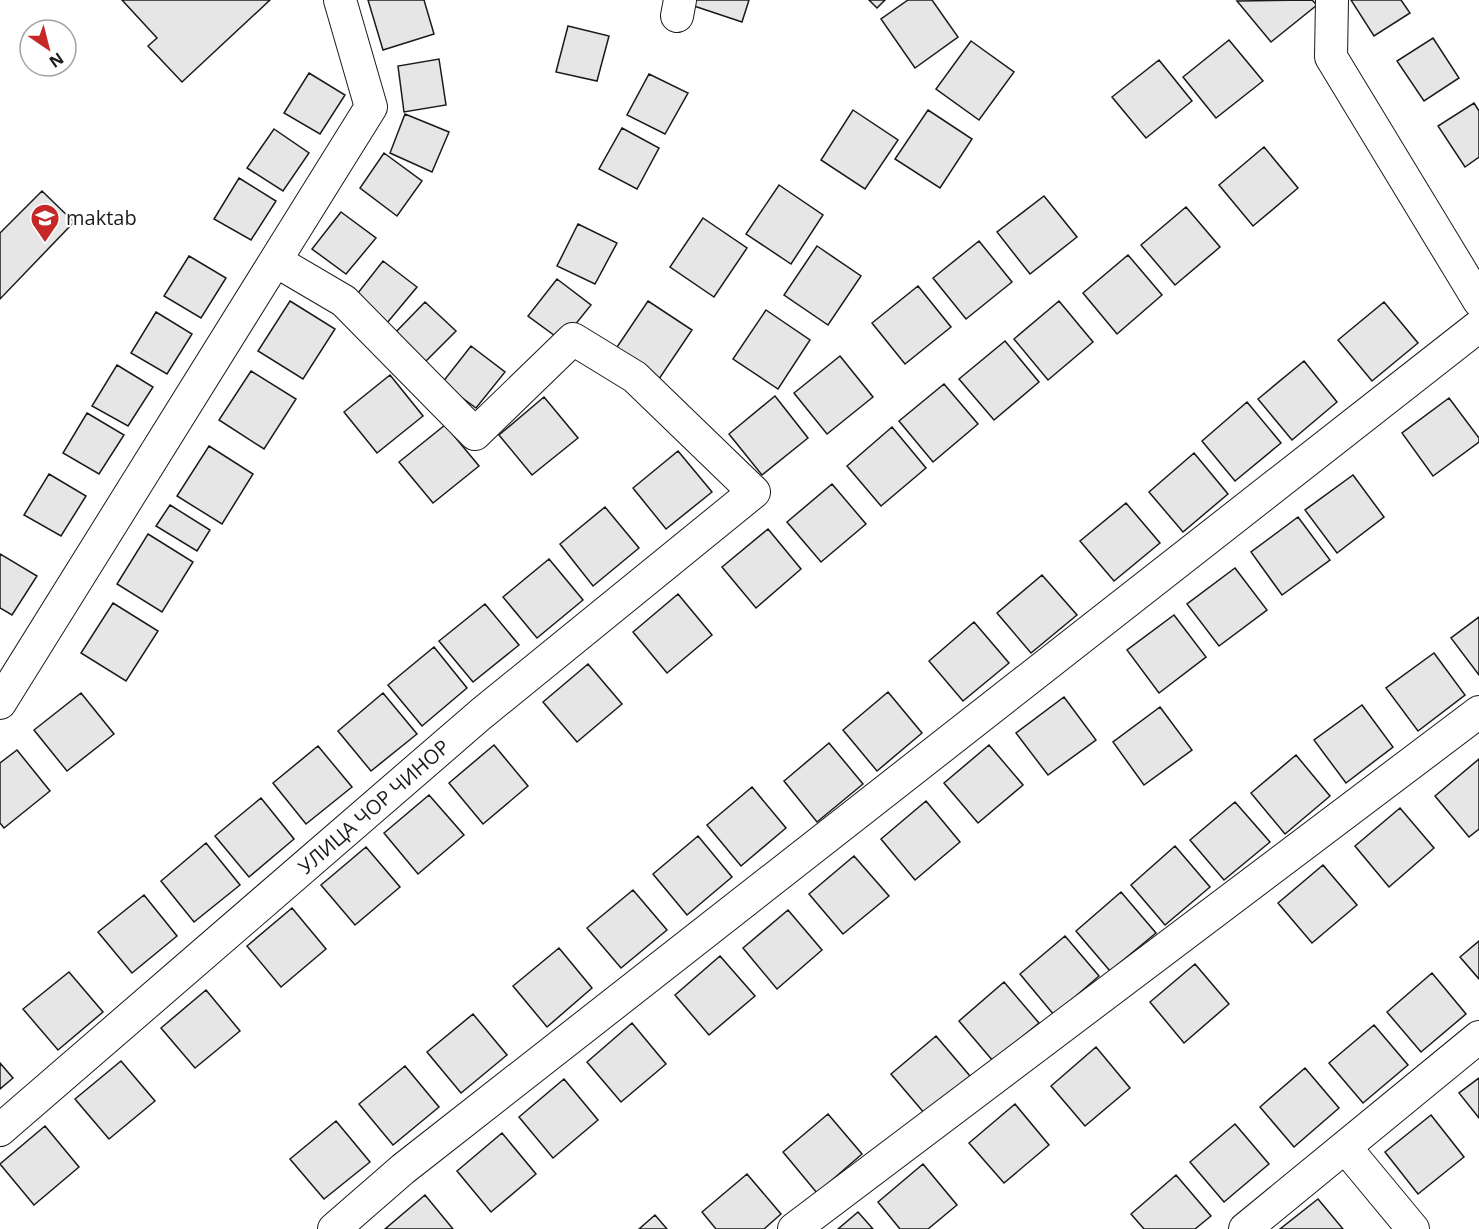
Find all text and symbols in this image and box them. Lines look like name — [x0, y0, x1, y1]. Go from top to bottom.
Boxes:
north arrow — [18, 18, 78, 78]
text: N — [45, 48, 68, 73]
school or university icon: maktab — [29, 202, 61, 244]
place label: maktab — [66, 204, 137, 231]
street label: УЛИЦА ЧОР ЧИНОР — [292, 733, 455, 880]

